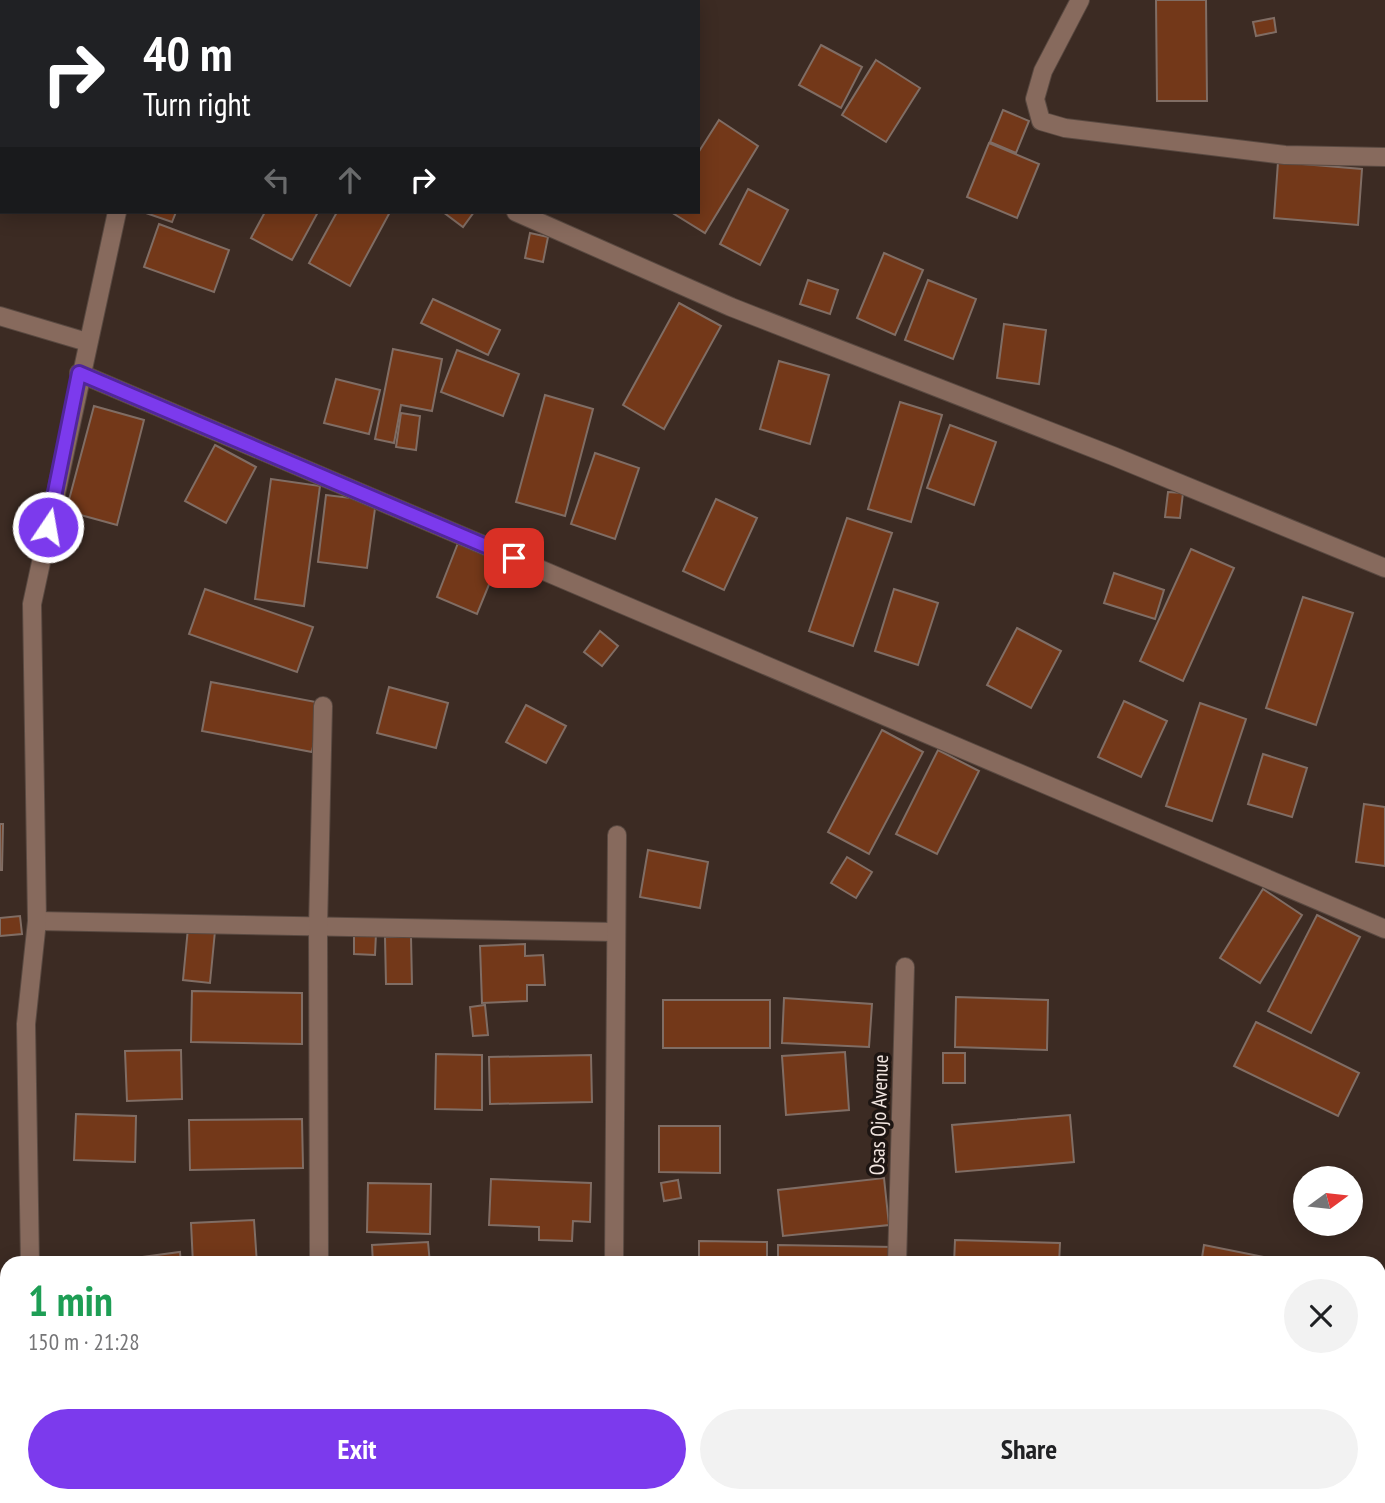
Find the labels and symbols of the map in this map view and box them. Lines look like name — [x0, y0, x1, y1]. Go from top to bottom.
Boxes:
position arrow — [11, 490, 85, 564]
pin — [484, 528, 544, 588]
street label: Osas Ojo Avenue — [863, 1054, 894, 1176]
north arrow — [1293, 1166, 1363, 1236]

